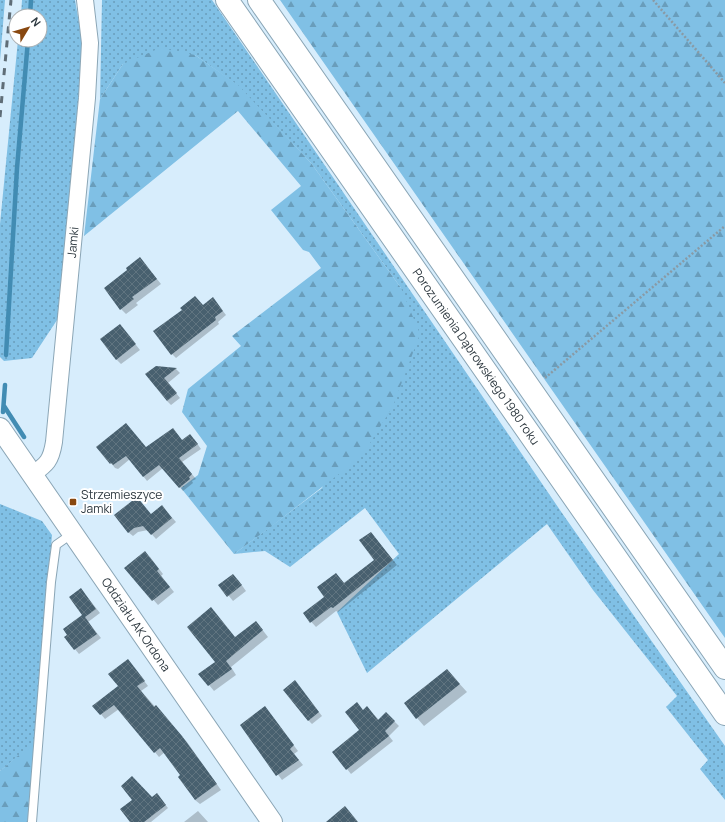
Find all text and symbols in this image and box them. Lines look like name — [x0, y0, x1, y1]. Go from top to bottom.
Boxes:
north arrow — [8, 8, 48, 48]
text: N — [28, 14, 45, 29]
street label: Jamki — [63, 226, 83, 259]
street label: Porozumienia Dąbrowskiego 1980 roku — [409, 265, 544, 448]
place label: Strzemieszyce Jamki — [81, 486, 162, 517]
marker: Strzemieszyce Jamki — [68, 497, 78, 507]
street label: Oddziału AK Ordona — [98, 574, 175, 675]

